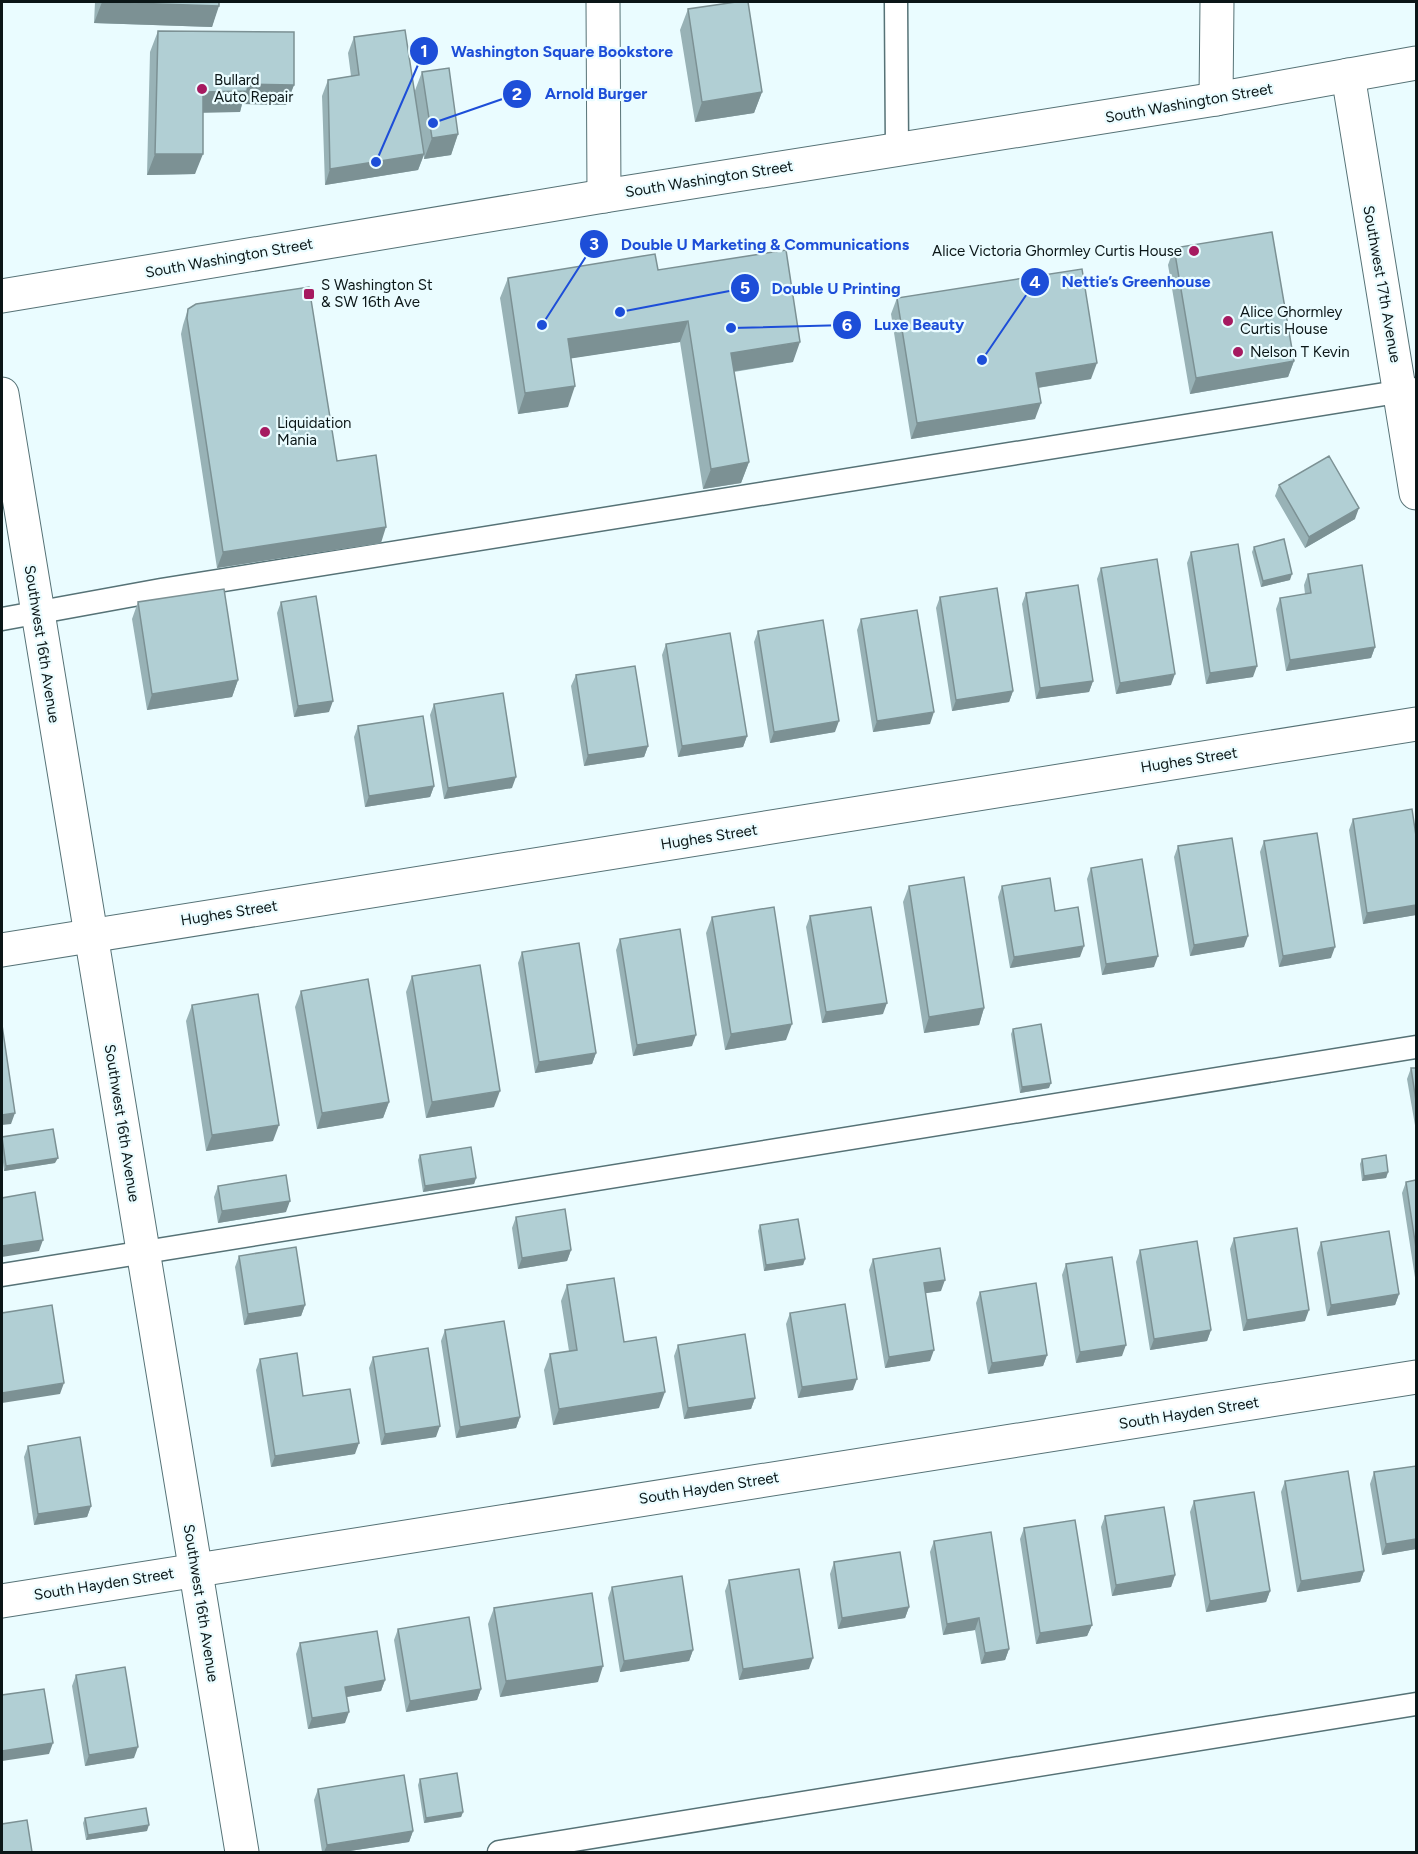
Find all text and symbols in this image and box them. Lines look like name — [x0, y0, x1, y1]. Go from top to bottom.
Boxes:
callout: Washington Square Bookstore — [409, 34, 685, 68]
text: 1 — [420, 40, 428, 62]
text: Washington Square Bookstore — [451, 42, 673, 61]
place label: Bullard Auto Repair — [214, 71, 293, 106]
callout: Arnold Burger — [502, 77, 659, 111]
street label: South Washington Street — [1104, 79, 1275, 127]
marker: Bullard Auto Repair — [195, 82, 209, 96]
text: 2 — [512, 83, 522, 105]
text: Arnold Burger — [545, 84, 647, 103]
street label: South Washington Street — [624, 157, 795, 201]
street label: Southwest 17th Avenue — [1359, 204, 1405, 364]
callout: Double U Marketing & Communications — [579, 227, 921, 261]
text: 3 — [589, 233, 599, 255]
street label: South Washington Street — [144, 234, 315, 282]
text: Double U Marketing & Communications — [621, 235, 910, 254]
place label: Alice Victoria Ghormley Curtis House — [932, 242, 1182, 260]
marker: Alice Victoria Ghormley Curtis House — [1187, 244, 1201, 258]
callout: Nettie’s Greenhouse — [1020, 265, 1223, 299]
callout: Double U Printing — [730, 271, 913, 305]
text: 4 — [1029, 271, 1041, 293]
text: Nettie’s Greenhouse — [1061, 272, 1211, 291]
place label: S Washington St & SW 16th Ave — [321, 276, 433, 311]
text: 5 — [740, 277, 750, 299]
text: Double U Printing — [771, 279, 901, 298]
marker: S Washington St & SW 16th Ave — [302, 287, 316, 301]
place label: Alice Ghormley Curtis House — [1240, 303, 1343, 338]
callout: Luxe Beauty — [832, 308, 977, 342]
text: 6 — [842, 314, 852, 336]
marker: Alice Ghormley Curtis House — [1221, 314, 1235, 328]
text: Luxe Beauty — [874, 315, 965, 334]
place label: Nelson T Kevin — [1250, 343, 1350, 361]
marker: Nelson T Kevin — [1231, 345, 1245, 359]
place label: Liquidation Mania — [277, 414, 351, 449]
marker: Liquidation Mania — [258, 425, 272, 439]
street label: Southwest 16th Avenue — [21, 564, 63, 724]
street label: Hughes Street — [1139, 743, 1239, 777]
street label: Hughes Street — [659, 820, 759, 854]
street label: Hughes Street — [179, 896, 279, 930]
street label: Southwest 16th Avenue — [101, 1043, 143, 1203]
street label: South Hayden Street — [1118, 1393, 1261, 1433]
street label: South Hayden Street — [638, 1468, 781, 1508]
street label: Southwest 16th Avenue — [180, 1523, 222, 1683]
street label: South Hayden Street — [33, 1564, 176, 1604]

